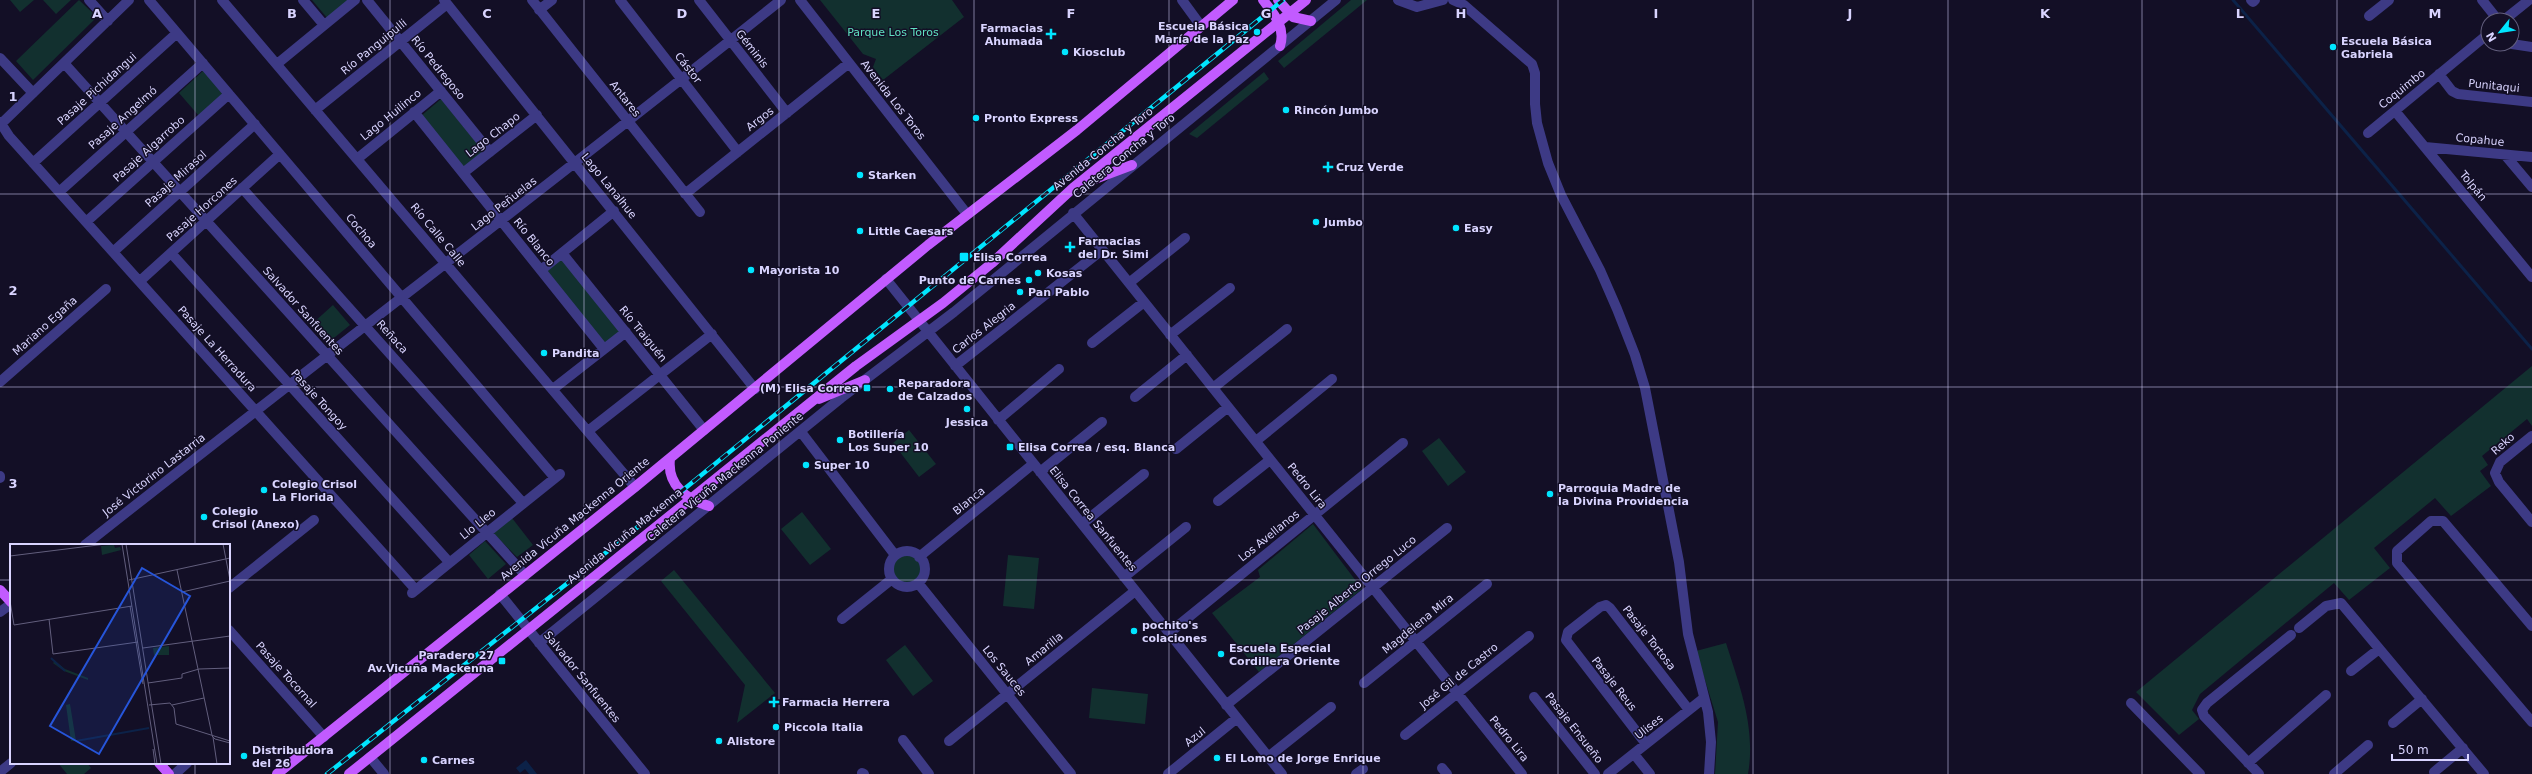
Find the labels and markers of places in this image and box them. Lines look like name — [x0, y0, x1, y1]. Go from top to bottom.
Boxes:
place label: Escuela Básica María de la Paz — [1154, 20, 1249, 46]
place label: Farmacias Ahumada — [980, 22, 1043, 48]
marker: Escuela Básica María de la Paz — [1252, 27, 1262, 37]
marker: Farmacias Ahumada — [1046, 29, 1056, 39]
place label: Escuela Básica Gabriela — [2341, 35, 2432, 61]
marker: Escuela Básica Gabriela — [2328, 42, 2338, 52]
place label: Kiosclub — [1073, 46, 1126, 59]
marker: Kiosclub — [1060, 47, 1070, 57]
place label: Rincón Jumbo — [1294, 104, 1379, 117]
marker: Rincón Jumbo — [1281, 105, 1291, 115]
place label: Pronto Express — [984, 112, 1078, 125]
marker: Pronto Express — [971, 113, 981, 123]
place label: Cruz Verde — [1336, 161, 1404, 174]
marker: Cruz Verde — [1323, 162, 1333, 172]
place label: Starken — [868, 169, 916, 182]
marker: Starken — [855, 170, 865, 180]
place label: Jumbo — [1323, 216, 1363, 229]
marker: Jumbo — [1311, 217, 1321, 227]
place label: Easy — [1464, 222, 1493, 235]
marker: Easy — [1451, 223, 1461, 233]
place label: Little Caesars — [868, 225, 954, 238]
marker: Little Caesars — [855, 226, 865, 236]
place label: Farmacias del Dr. Simi — [1078, 235, 1149, 261]
marker: Farmacias del Dr. Simi — [1065, 242, 1075, 252]
marker: Elisa Correa — [958, 251, 970, 263]
place label: Elisa Correa — [973, 251, 1047, 264]
place label: Mayorista 10 — [759, 264, 840, 277]
marker: Mayorista 10 — [746, 265, 756, 275]
place label: Kosas — [1046, 267, 1083, 280]
marker: Kosas — [1033, 268, 1043, 278]
place label: Punto de Carnes — [919, 274, 1021, 287]
marker: Punto de Carnes — [1024, 275, 1034, 285]
place label: Pan Pablo — [1028, 286, 1090, 299]
marker: Pan Pablo — [1015, 287, 1025, 297]
place label: Pandita — [552, 347, 599, 360]
marker: Pandita — [539, 348, 549, 358]
place label: Reparadora de Calzados — [898, 377, 973, 403]
place label: (M) Elisa Correa — [760, 382, 859, 395]
marker: (M) Elisa Correa — [862, 383, 872, 393]
marker: Reparadora de Calzados — [885, 384, 895, 394]
marker: Jessica — [962, 404, 972, 414]
place label: Jessica — [945, 416, 988, 429]
place label: Botillería Los Super 10 — [848, 428, 929, 454]
marker: Botillería Los Super 10 — [835, 435, 845, 445]
place label: Elisa Correa / esq. Blanca — [1018, 441, 1175, 454]
marker: Elisa Correa / esq. Blanca — [1005, 442, 1015, 452]
place label: Super 10 — [814, 459, 870, 472]
marker: Super 10 — [801, 460, 811, 470]
place label: Colegio Crisol La Florida — [272, 478, 357, 504]
place label: Parroquia Madre de la Divina Providencia — [1558, 482, 1689, 508]
marker: Colegio Crisol La Florida — [259, 485, 269, 495]
marker: Parroquia Madre de la Divina Providencia — [1545, 489, 1555, 499]
place label: Colegio Crisol (Anexo) — [212, 505, 299, 531]
marker: Colegio Crisol (Anexo) — [199, 512, 209, 522]
place label: pochito's colaciones — [1142, 619, 1207, 645]
marker: pochito's colaciones — [1129, 626, 1139, 636]
place label: Escuela Especial Cordillera Oriente — [1229, 642, 1340, 668]
place label: Paradero 27 Av.Vicuña Mackenna — [367, 649, 494, 675]
marker: Escuela Especial Cordillera Oriente — [1216, 649, 1226, 659]
marker: Paradero 27 Av.Vicuña Mackenna — [497, 656, 507, 666]
place label: Farmacia Herrera — [782, 696, 890, 709]
marker: Farmacia Herrera — [769, 697, 779, 707]
place label: Piccola Italia — [784, 721, 863, 734]
marker: Piccola Italia — [771, 722, 781, 732]
place label: Alistore — [727, 735, 775, 748]
marker: Alistore — [714, 736, 724, 746]
place label: Distribuidora del 26 — [252, 744, 334, 770]
marker: Distribuidora del 26 — [239, 751, 249, 761]
place label: El Lomo de Jorge Enrique — [1225, 752, 1381, 765]
marker: El Lomo de Jorge Enrique — [1212, 753, 1222, 763]
place label: Carnes — [432, 754, 475, 767]
marker: Carnes — [419, 755, 429, 765]

